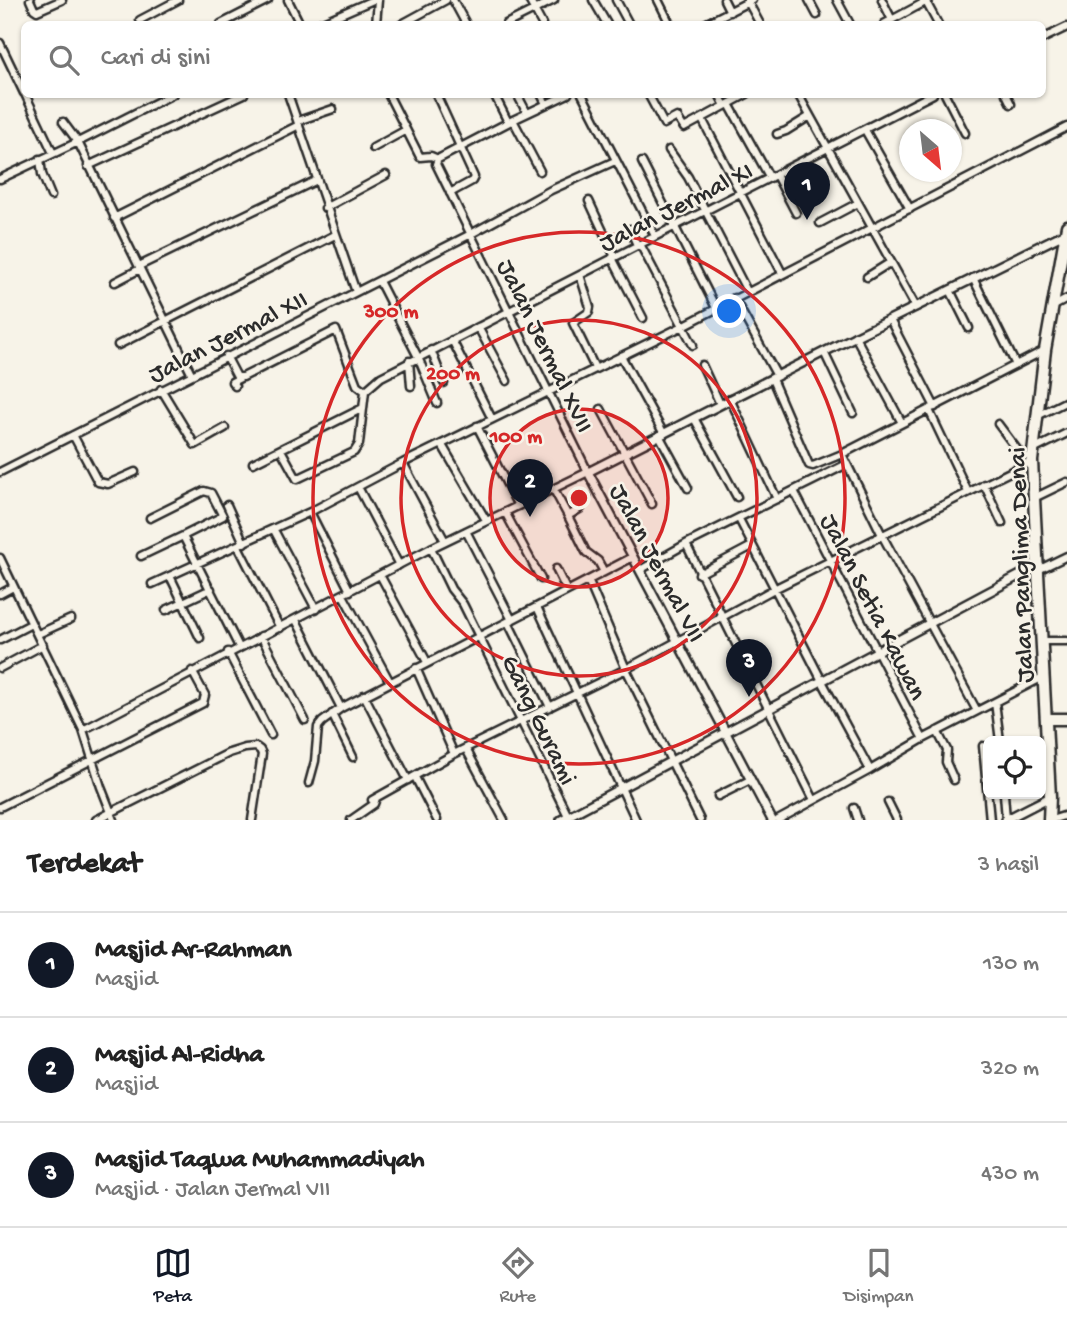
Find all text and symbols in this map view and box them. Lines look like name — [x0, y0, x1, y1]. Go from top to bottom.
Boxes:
search box — [21, 21, 1046, 98]
icon: search — [45, 41, 83, 79]
text: Cari di sini — [101, 44, 211, 75]
north arrow — [899, 119, 962, 182]
street label: Jalan Jermal XI — [595, 157, 759, 261]
pin: 1 — [784, 162, 830, 220]
street label: Jalan Jermal XVII — [488, 255, 598, 439]
street label: Jalan Jermal XII — [144, 286, 314, 392]
your location — [712, 294, 746, 328]
text: 300 m — [363, 301, 418, 326]
text: 200 m — [426, 363, 480, 388]
text: 100 m — [489, 426, 542, 451]
street label: Jalan Panglima Denai — [1004, 446, 1043, 683]
pin: 2 — [507, 459, 553, 517]
street label: Jalan Jermal VII — [600, 480, 710, 649]
centre of rings — [567, 486, 591, 510]
street label: Jalan Setia Kawan — [811, 510, 932, 707]
pin: 3 — [726, 639, 772, 697]
street label: Gang Gurami — [492, 651, 582, 791]
map controls — [983, 736, 1046, 799]
button: locate — [983, 736, 1046, 799]
text: Terdekat — [28, 848, 141, 883]
text: 3 hasil — [978, 852, 1039, 879]
text: Masjid Ar-Rahman — [95, 936, 292, 967]
text: 1 — [46, 951, 56, 978]
text: 130 m — [983, 951, 1039, 978]
text: Masjid — [95, 967, 157, 994]
text: Masjid Al-Ridha — [95, 1041, 264, 1072]
text: 2 — [45, 1056, 57, 1083]
text: 320 m — [981, 1056, 1039, 1083]
text: Masjid — [95, 1072, 157, 1099]
text: Masjid Taqwa Muhammadiyah — [95, 1146, 424, 1177]
text: 3 — [45, 1161, 57, 1188]
text: 430 m — [981, 1161, 1039, 1188]
text: Masjid · Jalan Jermal VII — [95, 1177, 330, 1204]
tab: Peta — [153, 1244, 192, 1309]
tab: Rute — [499, 1244, 537, 1309]
tab: Disimpan — [844, 1244, 914, 1309]

